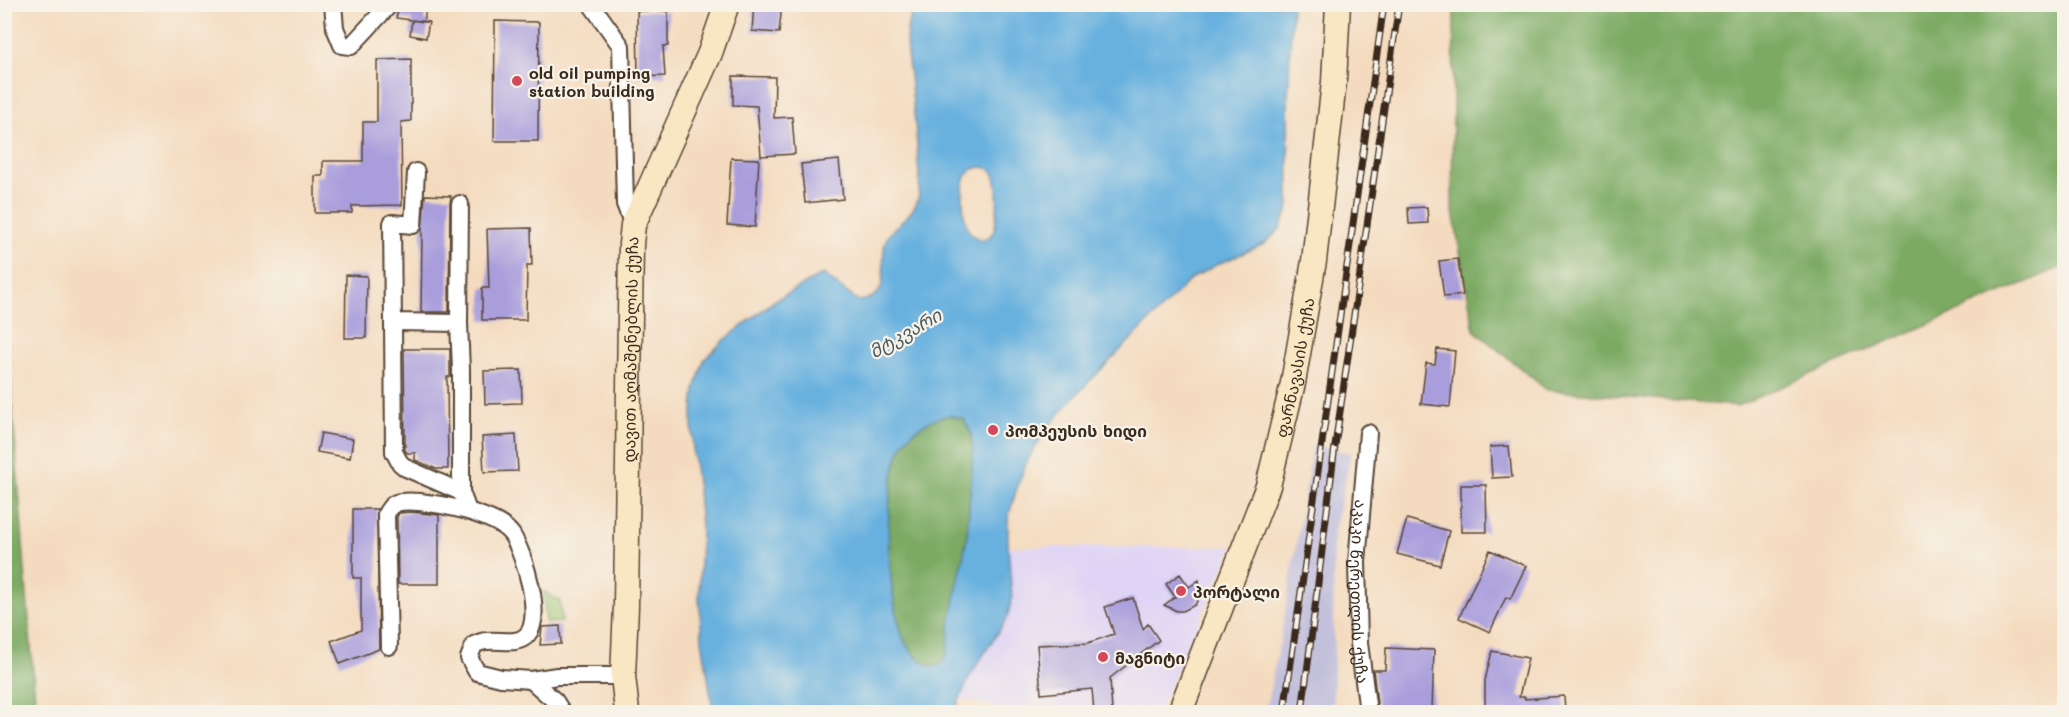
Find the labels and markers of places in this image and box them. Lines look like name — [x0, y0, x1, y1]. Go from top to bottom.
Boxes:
place label: old oil pumping station building — [529, 62, 655, 101]
marker: old oil pumping station building — [510, 74, 524, 88]
place label: პომპეუსის ხიდი — [1005, 420, 1147, 442]
marker: პომპეუსის ხიდი — [986, 423, 1000, 437]
place label: პორტალი — [1193, 581, 1280, 603]
marker: პორტალი — [1174, 584, 1188, 598]
place label: მაგნიტი — [1115, 647, 1185, 668]
marker: მაგნიტი — [1096, 650, 1110, 664]

